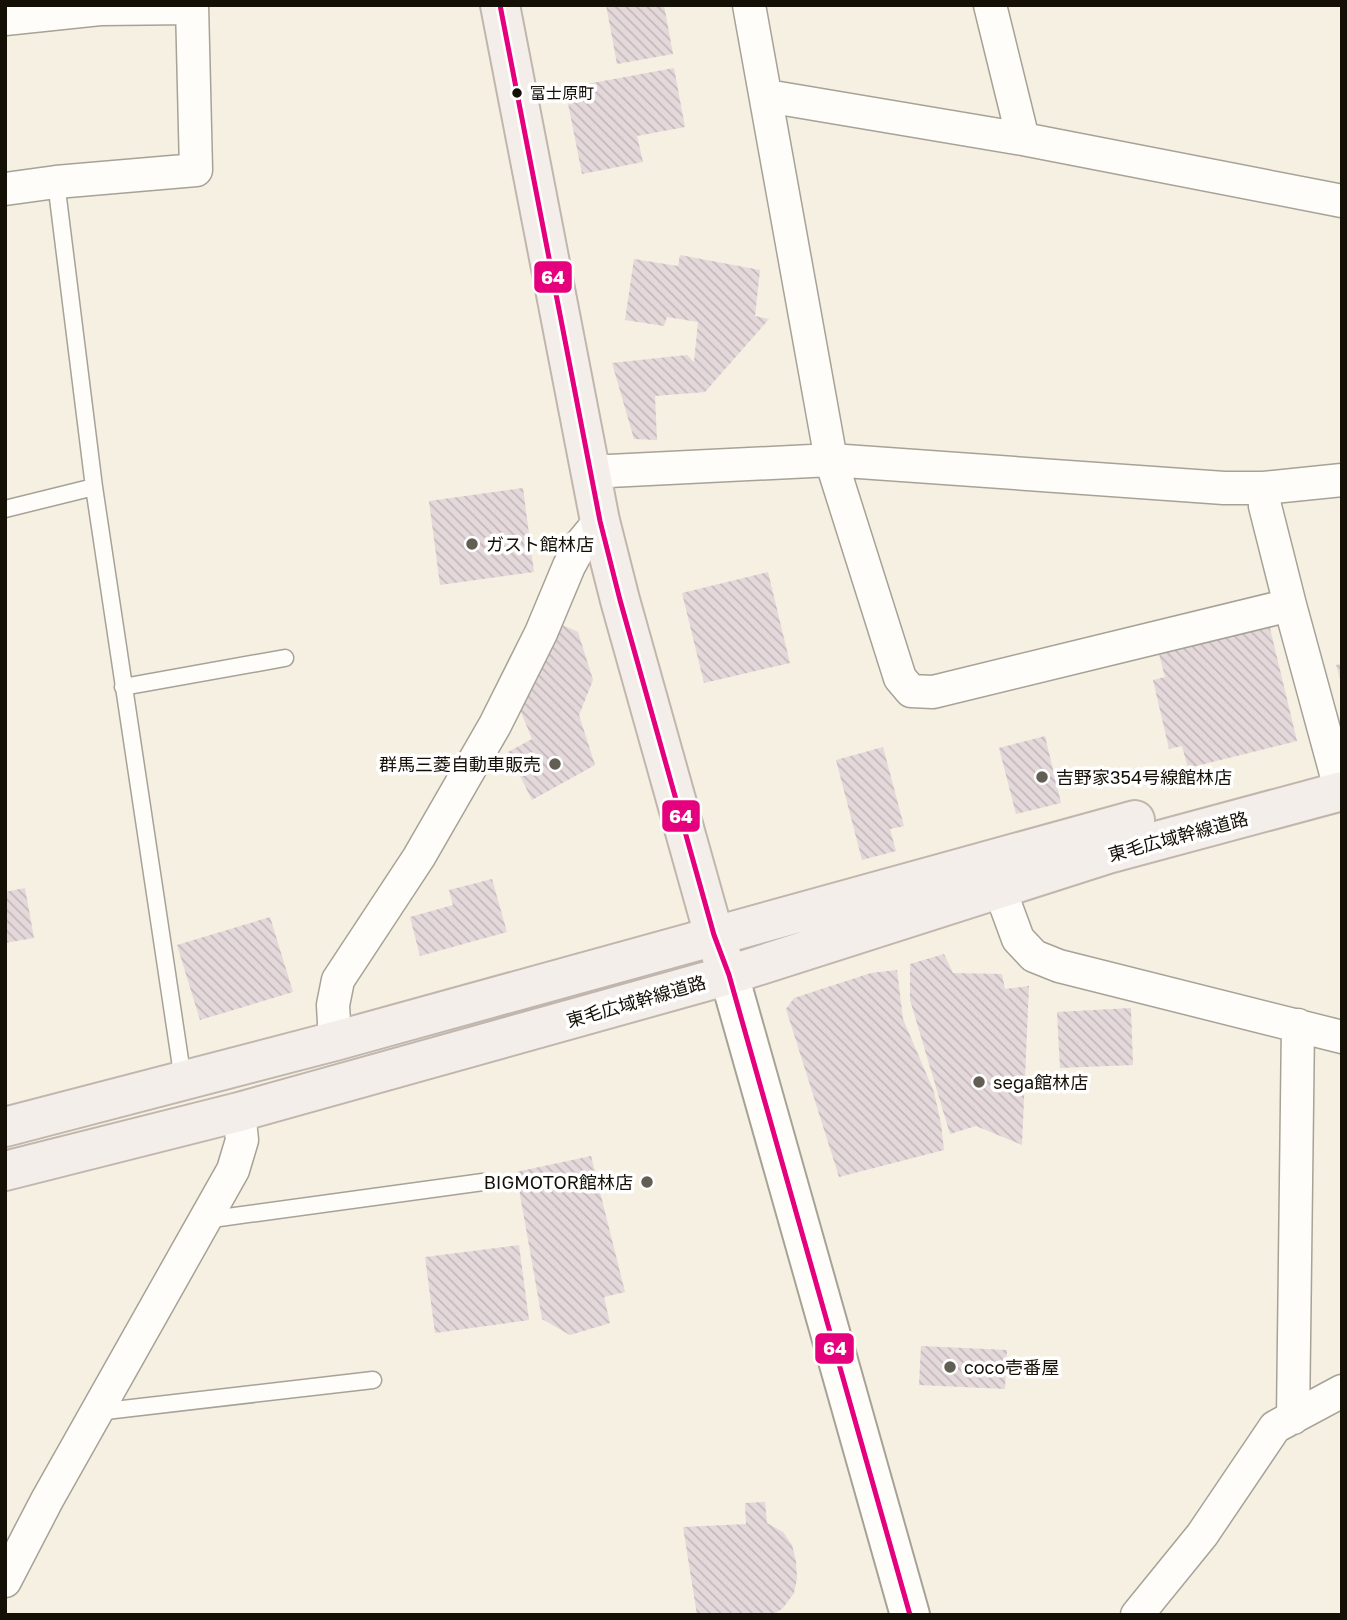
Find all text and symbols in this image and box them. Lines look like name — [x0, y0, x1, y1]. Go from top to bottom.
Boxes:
place label: 富士原町 — [530, 83, 594, 103]
marker: 富士原町 — [510, 86, 524, 100]
line badge: 64 — [533, 260, 573, 294]
text: 64 — [541, 265, 565, 288]
place label: ガスト館林店 — [486, 533, 594, 555]
marker: ガスト館林店 — [464, 536, 480, 552]
place label: 群馬三菱自動車販売 — [379, 753, 541, 775]
marker: 群馬三菱自動車販売 — [547, 756, 563, 772]
place label: 吉野家354号線館林店 — [1056, 766, 1232, 788]
marker: 吉野家354号線館林店 — [1034, 769, 1050, 785]
line badge: 64 — [661, 799, 701, 833]
text: 64 — [669, 804, 693, 827]
street label: 東毛広域幹線道路 — [1106, 807, 1250, 865]
street label: 東毛広域幹線道路 — [564, 971, 708, 1031]
place label: sega館林店 — [993, 1071, 1088, 1093]
marker: sega館林店 — [971, 1074, 987, 1090]
place label: BIGMOTOR館林店 — [484, 1171, 633, 1193]
marker: BIGMOTOR館林店 — [639, 1174, 655, 1190]
line badge: 64 — [814, 1332, 855, 1365]
text: 64 — [823, 1336, 847, 1359]
place label: coco壱番屋 — [964, 1356, 1059, 1378]
marker: coco壱番屋 — [942, 1359, 958, 1375]

